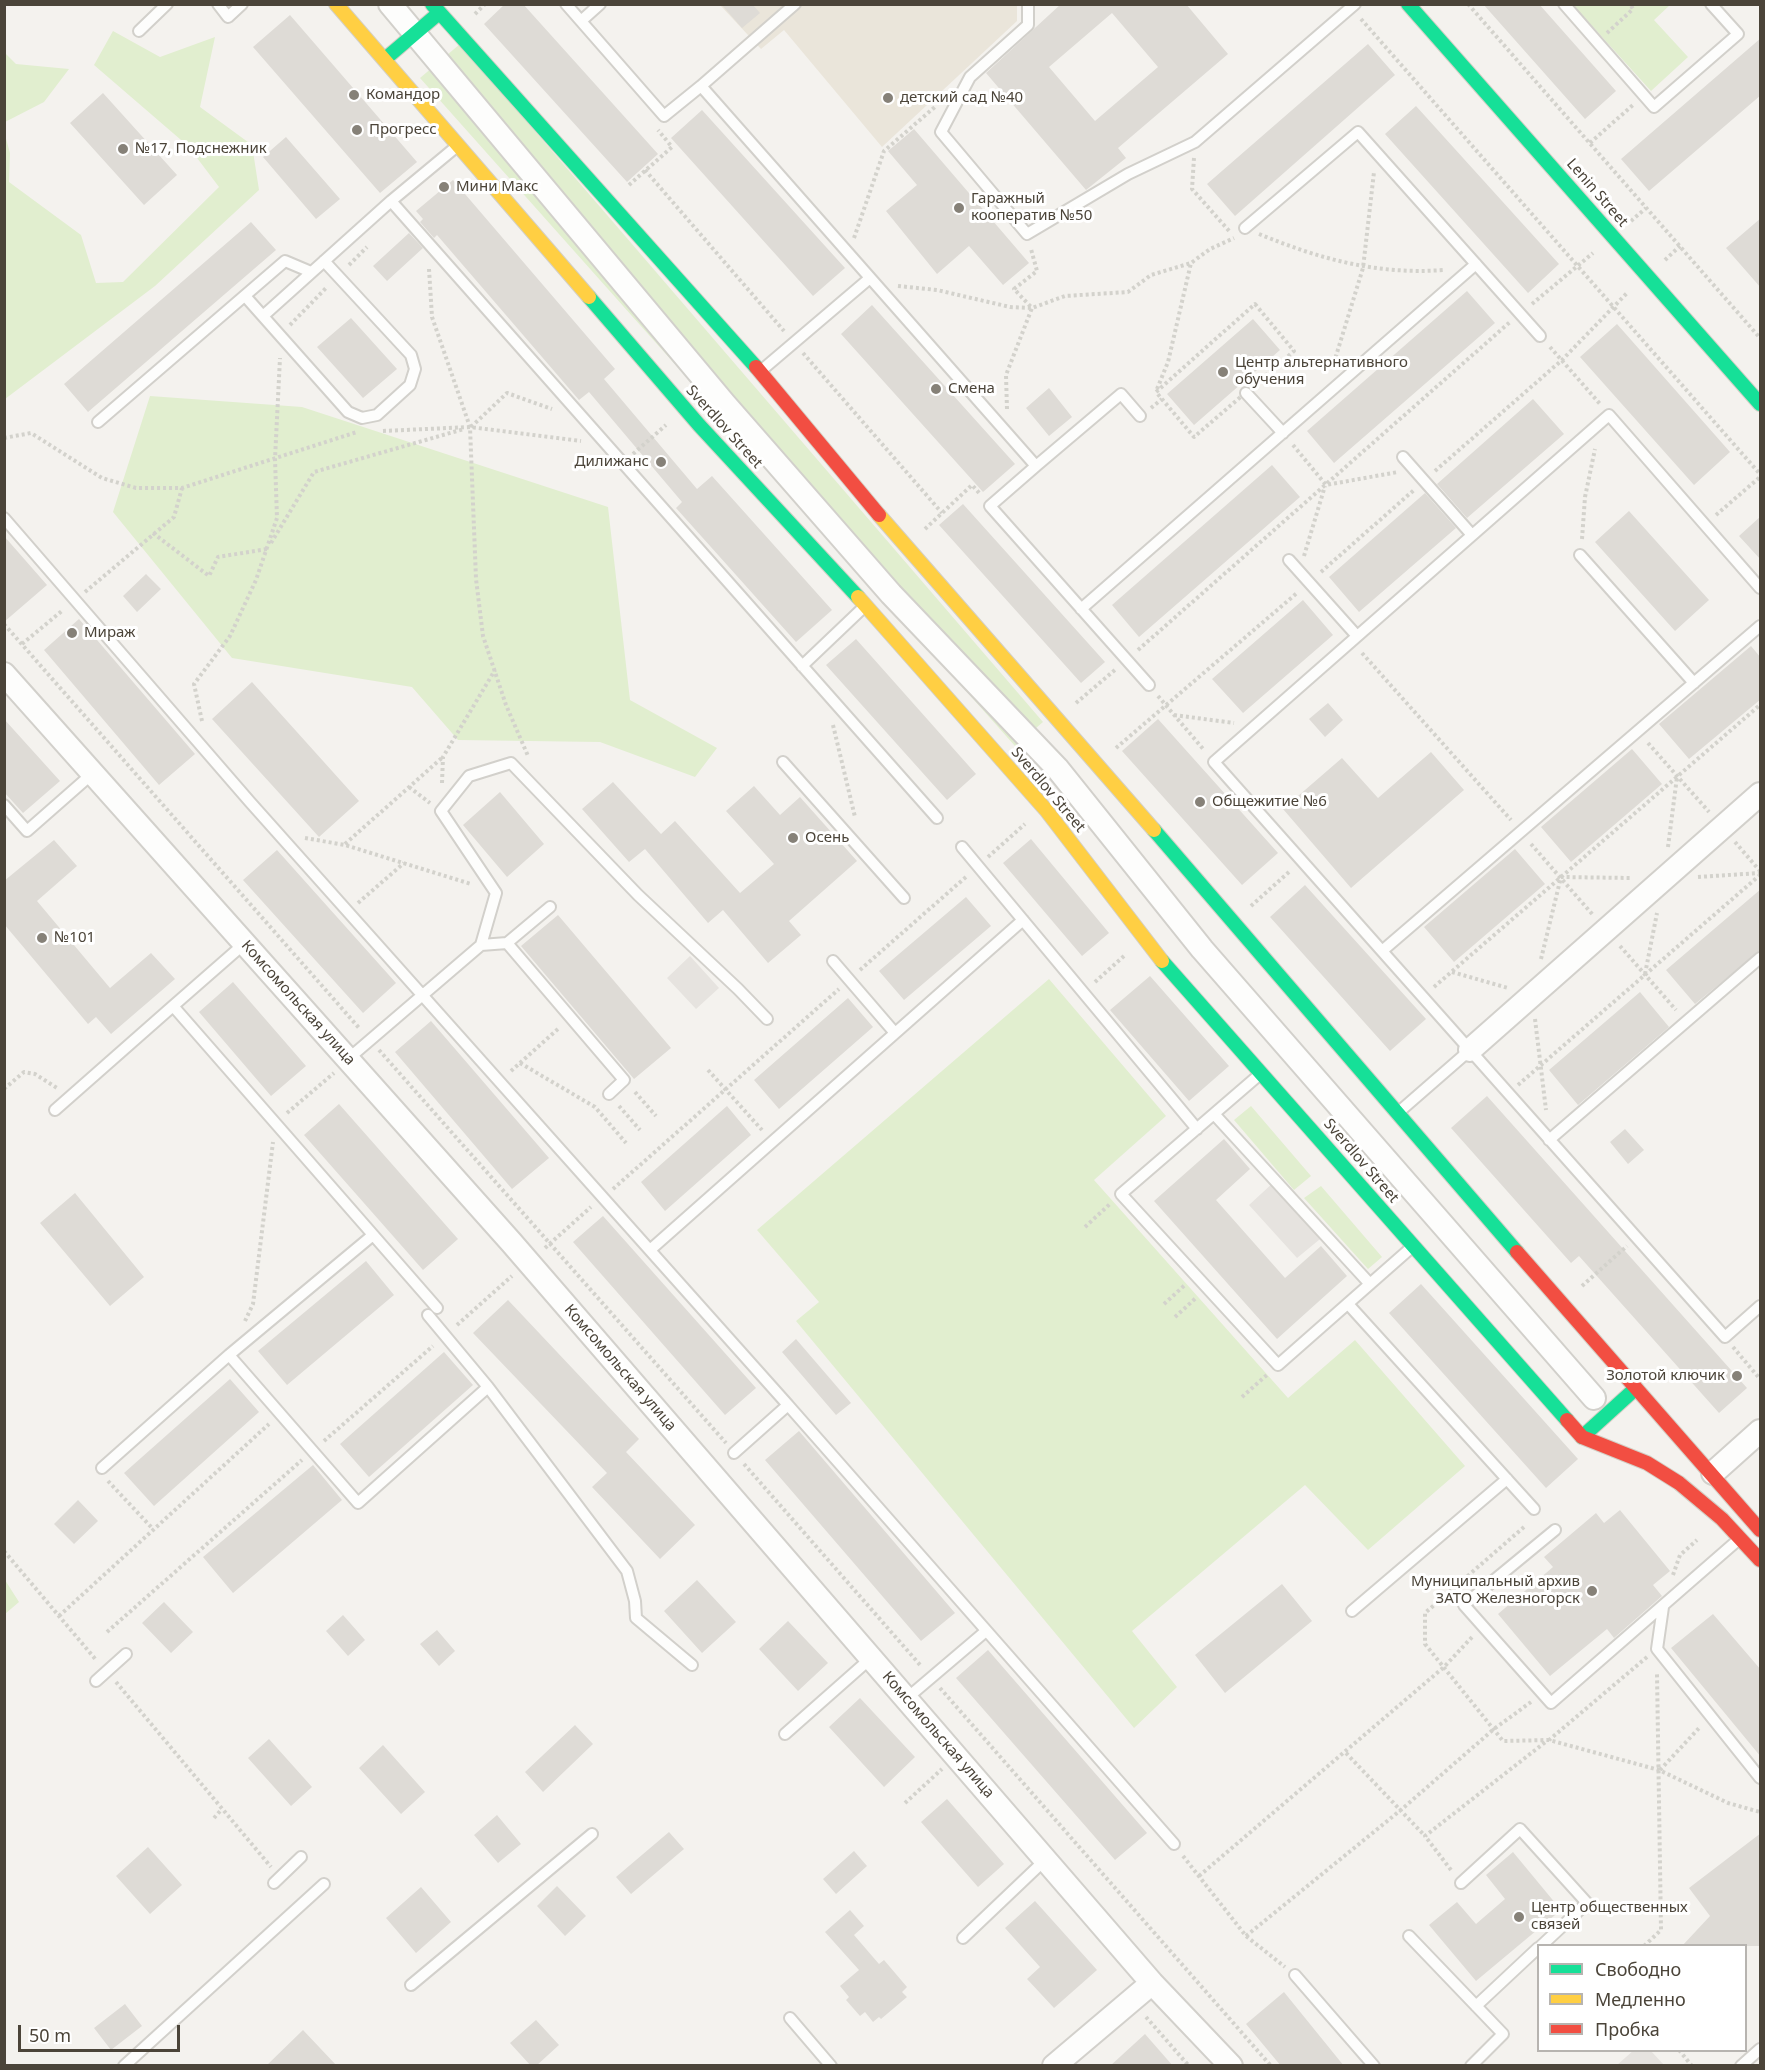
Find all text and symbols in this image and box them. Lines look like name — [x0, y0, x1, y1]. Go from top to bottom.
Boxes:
place label: Командор — [366, 86, 440, 104]
marker: Командор — [347, 88, 361, 102]
place label: детский сад №40 — [900, 89, 1023, 107]
marker: детский сад №40 — [881, 91, 895, 105]
place label: Прогресс — [369, 121, 437, 139]
marker: Прогресс — [350, 123, 364, 137]
place label: №17, Подснежник — [135, 140, 267, 158]
marker: №17, Подснежник — [116, 142, 130, 156]
street label: Lenin Street — [1562, 155, 1632, 231]
place label: Мини Макс — [456, 178, 538, 196]
marker: Мини Макс — [437, 180, 451, 194]
place label: Гаражный кооператив №50 — [971, 190, 1092, 225]
marker: Гаражный кооператив №50 — [952, 201, 966, 215]
place label: Центр альтернативного обучения — [1235, 354, 1408, 389]
marker: Центр альтернативного обучения — [1216, 365, 1230, 379]
place label: Смена — [948, 380, 995, 398]
street label: Sverdlov Street — [682, 382, 766, 472]
marker: Смена — [929, 382, 943, 396]
place label: Дилижанс — [575, 453, 649, 471]
marker: Дилижанс — [654, 455, 668, 469]
place label: Мираж — [84, 624, 135, 642]
marker: Мираж — [65, 626, 79, 640]
street label: Sverdlov Street — [1007, 744, 1089, 836]
place label: Общежитие №6 — [1212, 793, 1327, 811]
marker: Общежитие №6 — [1193, 795, 1207, 809]
place label: Осень — [805, 829, 849, 847]
marker: Осень — [786, 831, 800, 845]
place label: №101 — [54, 929, 95, 947]
marker: №101 — [35, 931, 49, 945]
street label: Комсомольская улица — [237, 937, 359, 1069]
street label: Sverdlov Street — [1320, 1115, 1402, 1207]
street label: Комсомольская улица — [560, 1301, 680, 1435]
place label: Золотой ключик — [1606, 1367, 1725, 1385]
marker: Золотой ключик — [1730, 1369, 1744, 1383]
place label: Муниципальный архив ЗАТО Железногорск — [1411, 1573, 1580, 1608]
marker: Муниципальный архив ЗАТО Железногорск — [1585, 1584, 1599, 1598]
street label: Комсомольская улица — [878, 1668, 998, 1802]
place label: Центр общественных связей — [1531, 1899, 1688, 1934]
marker: Центр общественных связей — [1512, 1910, 1526, 1924]
legend — [1537, 1944, 1747, 2052]
text: Свободно — [1595, 1957, 1681, 1981]
text: Медленно — [1595, 1987, 1686, 2011]
scale bar — [21, 2013, 183, 2051]
text: Пробка — [1595, 2017, 1660, 2041]
text: 50 m — [29, 2023, 71, 2047]

